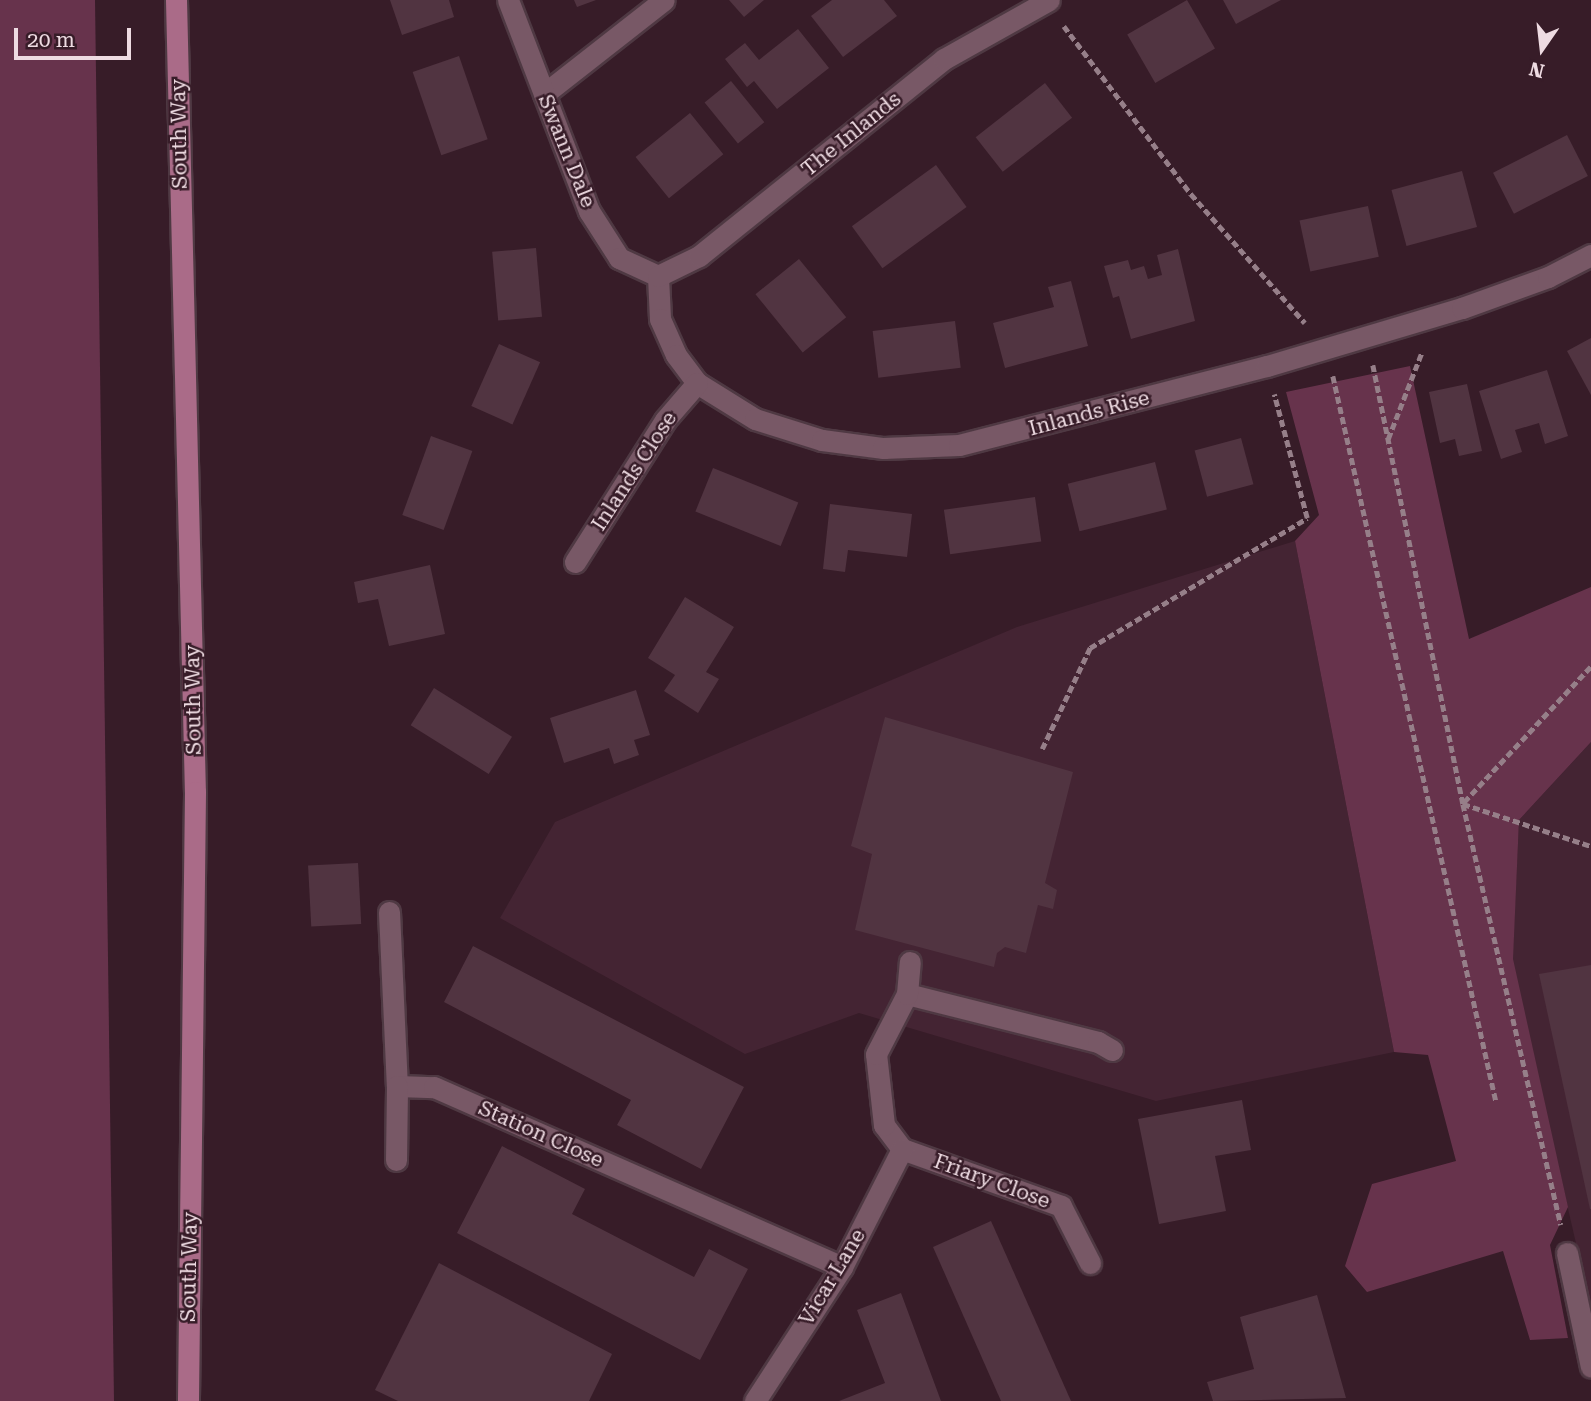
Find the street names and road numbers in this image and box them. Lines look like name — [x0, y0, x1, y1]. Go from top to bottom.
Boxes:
street label: South Way — [165, 79, 193, 189]
street label: The Inlands — [796, 86, 906, 182]
street label: Swann Dale — [533, 91, 601, 211]
street label: Inlands Rise — [1026, 385, 1152, 441]
street label: Inlands Close — [586, 407, 682, 535]
street label: South Way — [179, 645, 207, 755]
street label: Station Close — [475, 1095, 607, 1173]
street label: Friary Close — [931, 1148, 1053, 1214]
street label: South Way — [175, 1212, 203, 1322]
street label: Vicar Lane — [793, 1224, 871, 1330]

